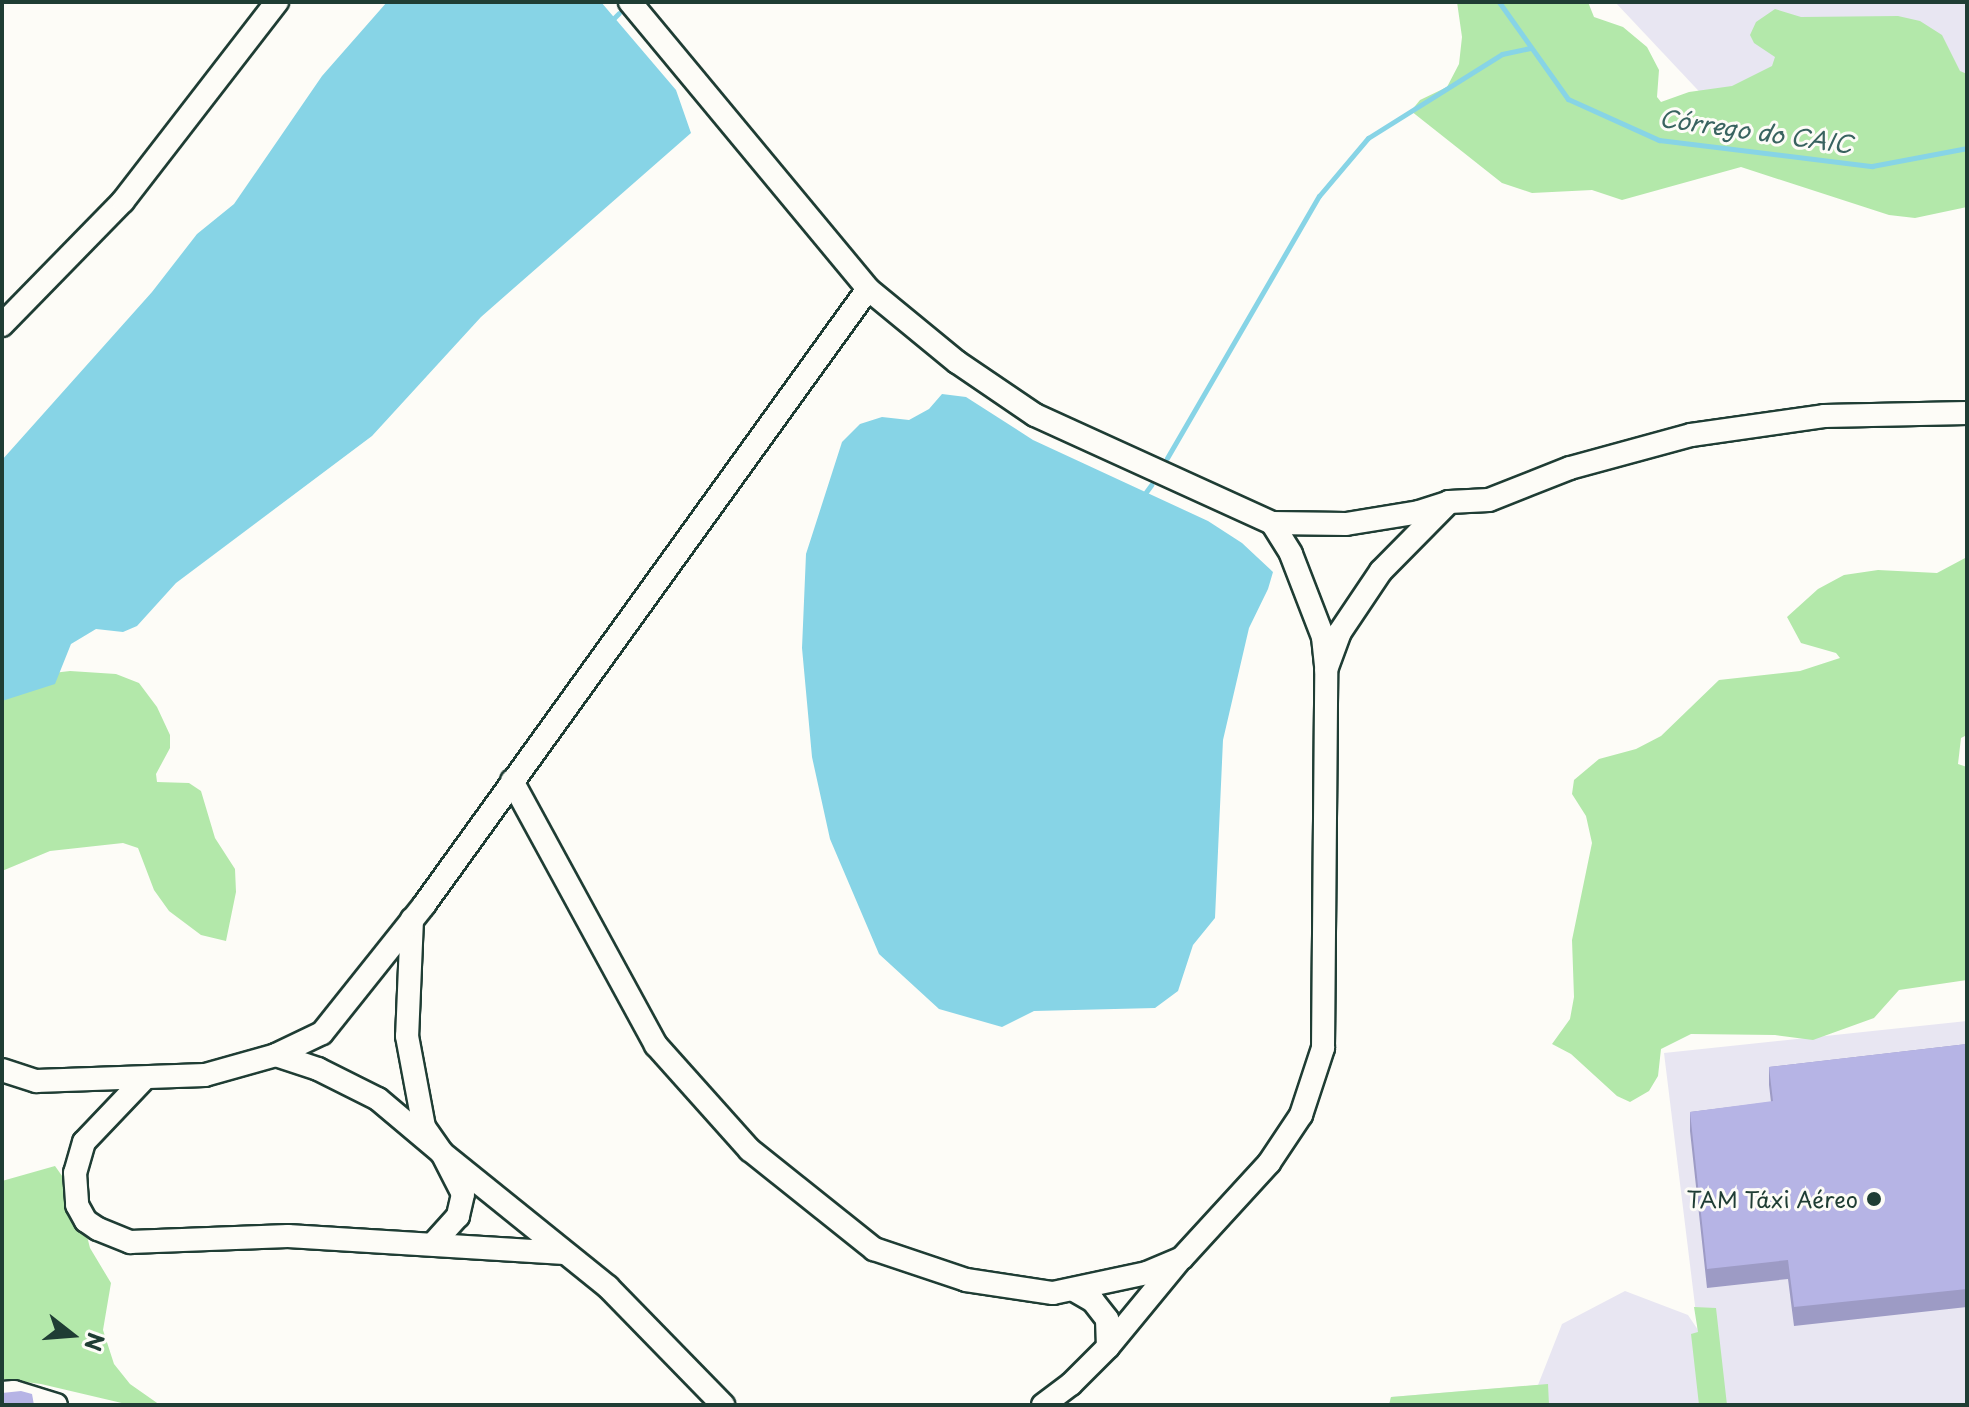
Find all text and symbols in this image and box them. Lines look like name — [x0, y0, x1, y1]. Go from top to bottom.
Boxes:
water label: Córrego do CAIC — [1656, 103, 1856, 159]
place label: TAM Táxi Aéreo — [1688, 1186, 1858, 1212]
marker: TAM Táxi Aéreo — [1865, 1190, 1883, 1208]
north arrow — [32, 1295, 112, 1375]
text: N — [77, 1329, 114, 1355]

